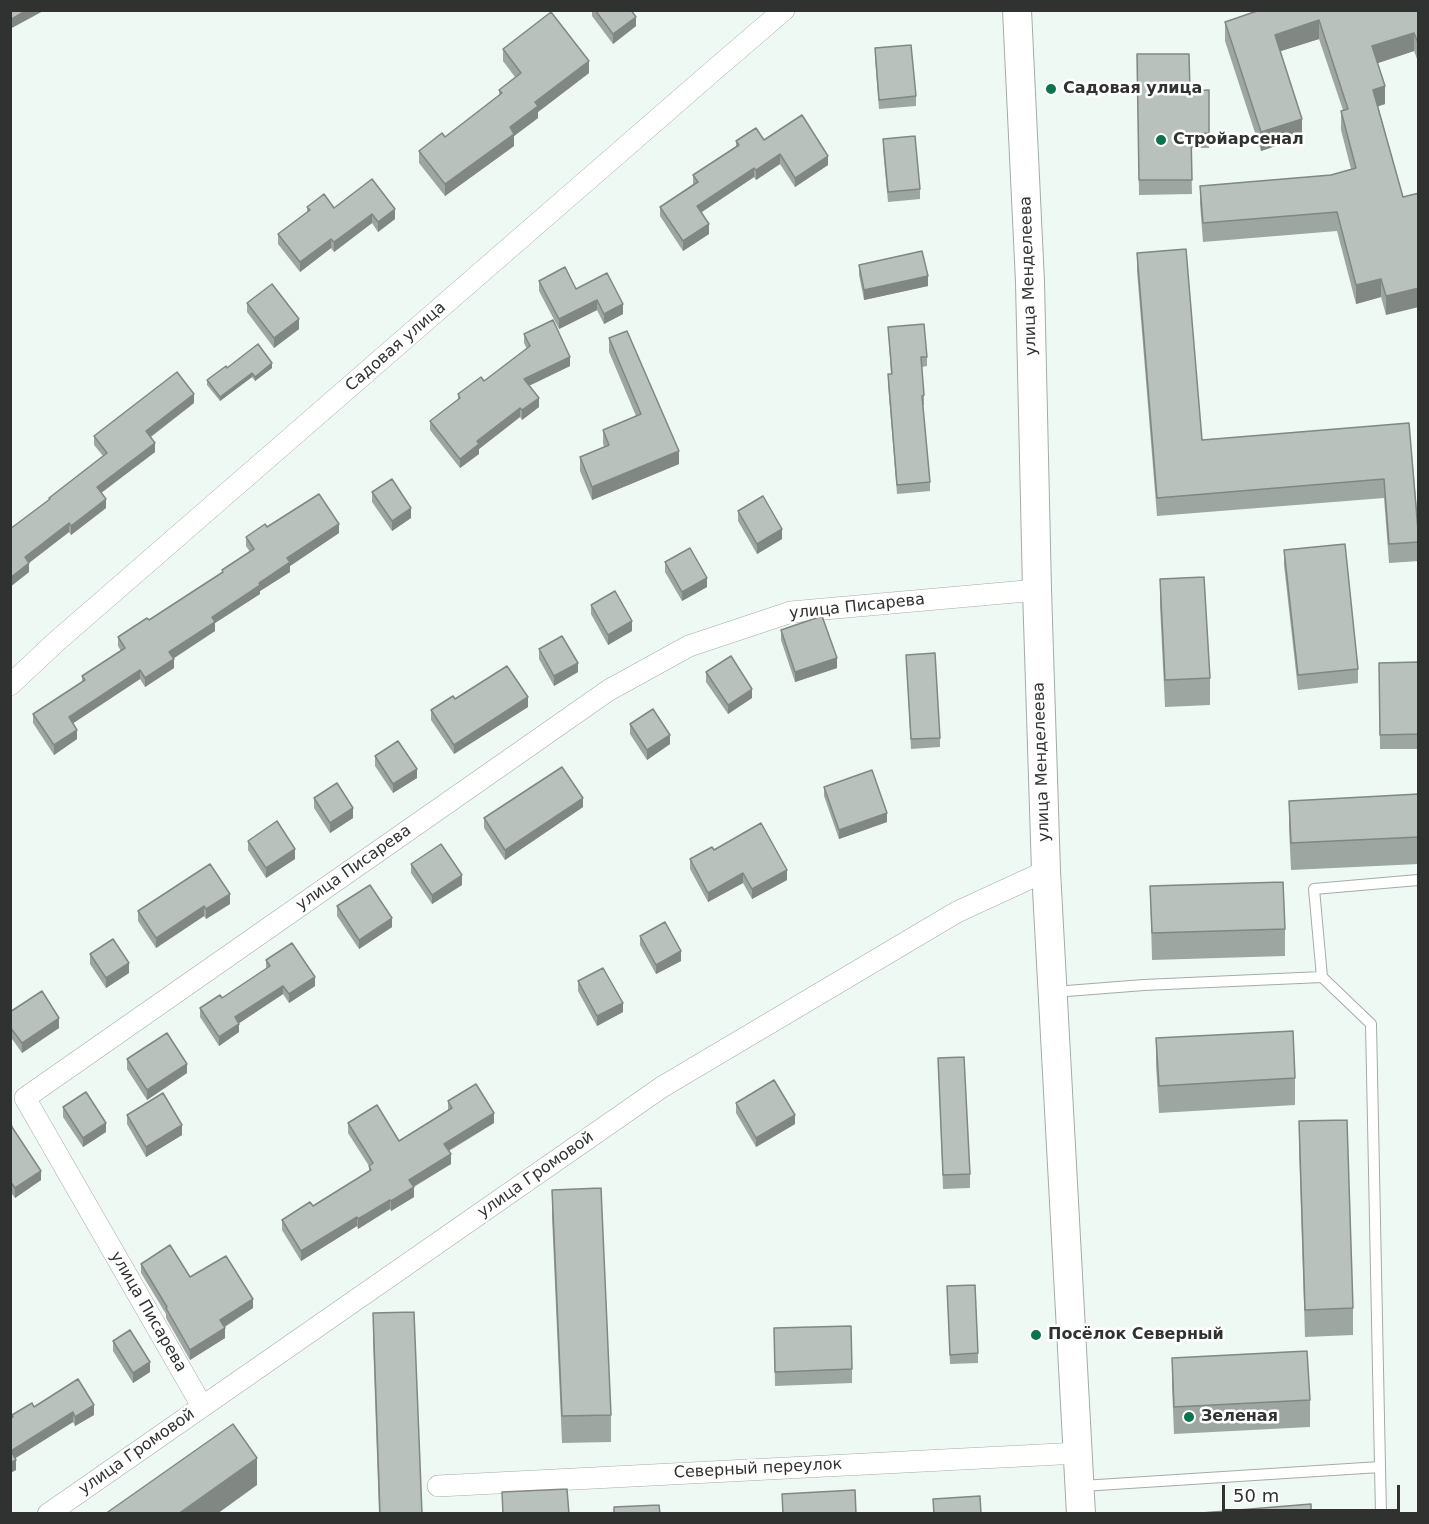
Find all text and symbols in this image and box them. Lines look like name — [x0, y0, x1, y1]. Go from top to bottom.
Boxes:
place label: Садовая улица — [1063, 79, 1202, 99]
marker: Садовая улица — [1044, 82, 1058, 96]
place label: Стройарсенал — [1173, 130, 1304, 150]
marker: Стройарсенал — [1154, 133, 1168, 147]
street label: улица Менделеева — [1017, 196, 1041, 356]
street label: Садовая улица — [342, 298, 450, 396]
street label: улица Писарева — [788, 590, 926, 624]
street label: улица Менделеева — [1030, 682, 1054, 842]
street label: улица Писарева — [293, 821, 415, 915]
street label: улица Громовой — [474, 1128, 598, 1222]
street label: улица Писарева — [106, 1248, 190, 1376]
place label: Посёлок Северный — [1048, 1325, 1224, 1345]
marker: Посёлок Северный — [1029, 1328, 1043, 1342]
street label: улица Громовой — [75, 1405, 199, 1499]
place label: Зеленая — [1201, 1407, 1278, 1427]
marker: Зеленая — [1182, 1410, 1196, 1424]
street label: Северный переулок — [673, 1455, 843, 1483]
scale bar — [1225, 1473, 1404, 1511]
text: 50 m — [1233, 1485, 1279, 1506]

